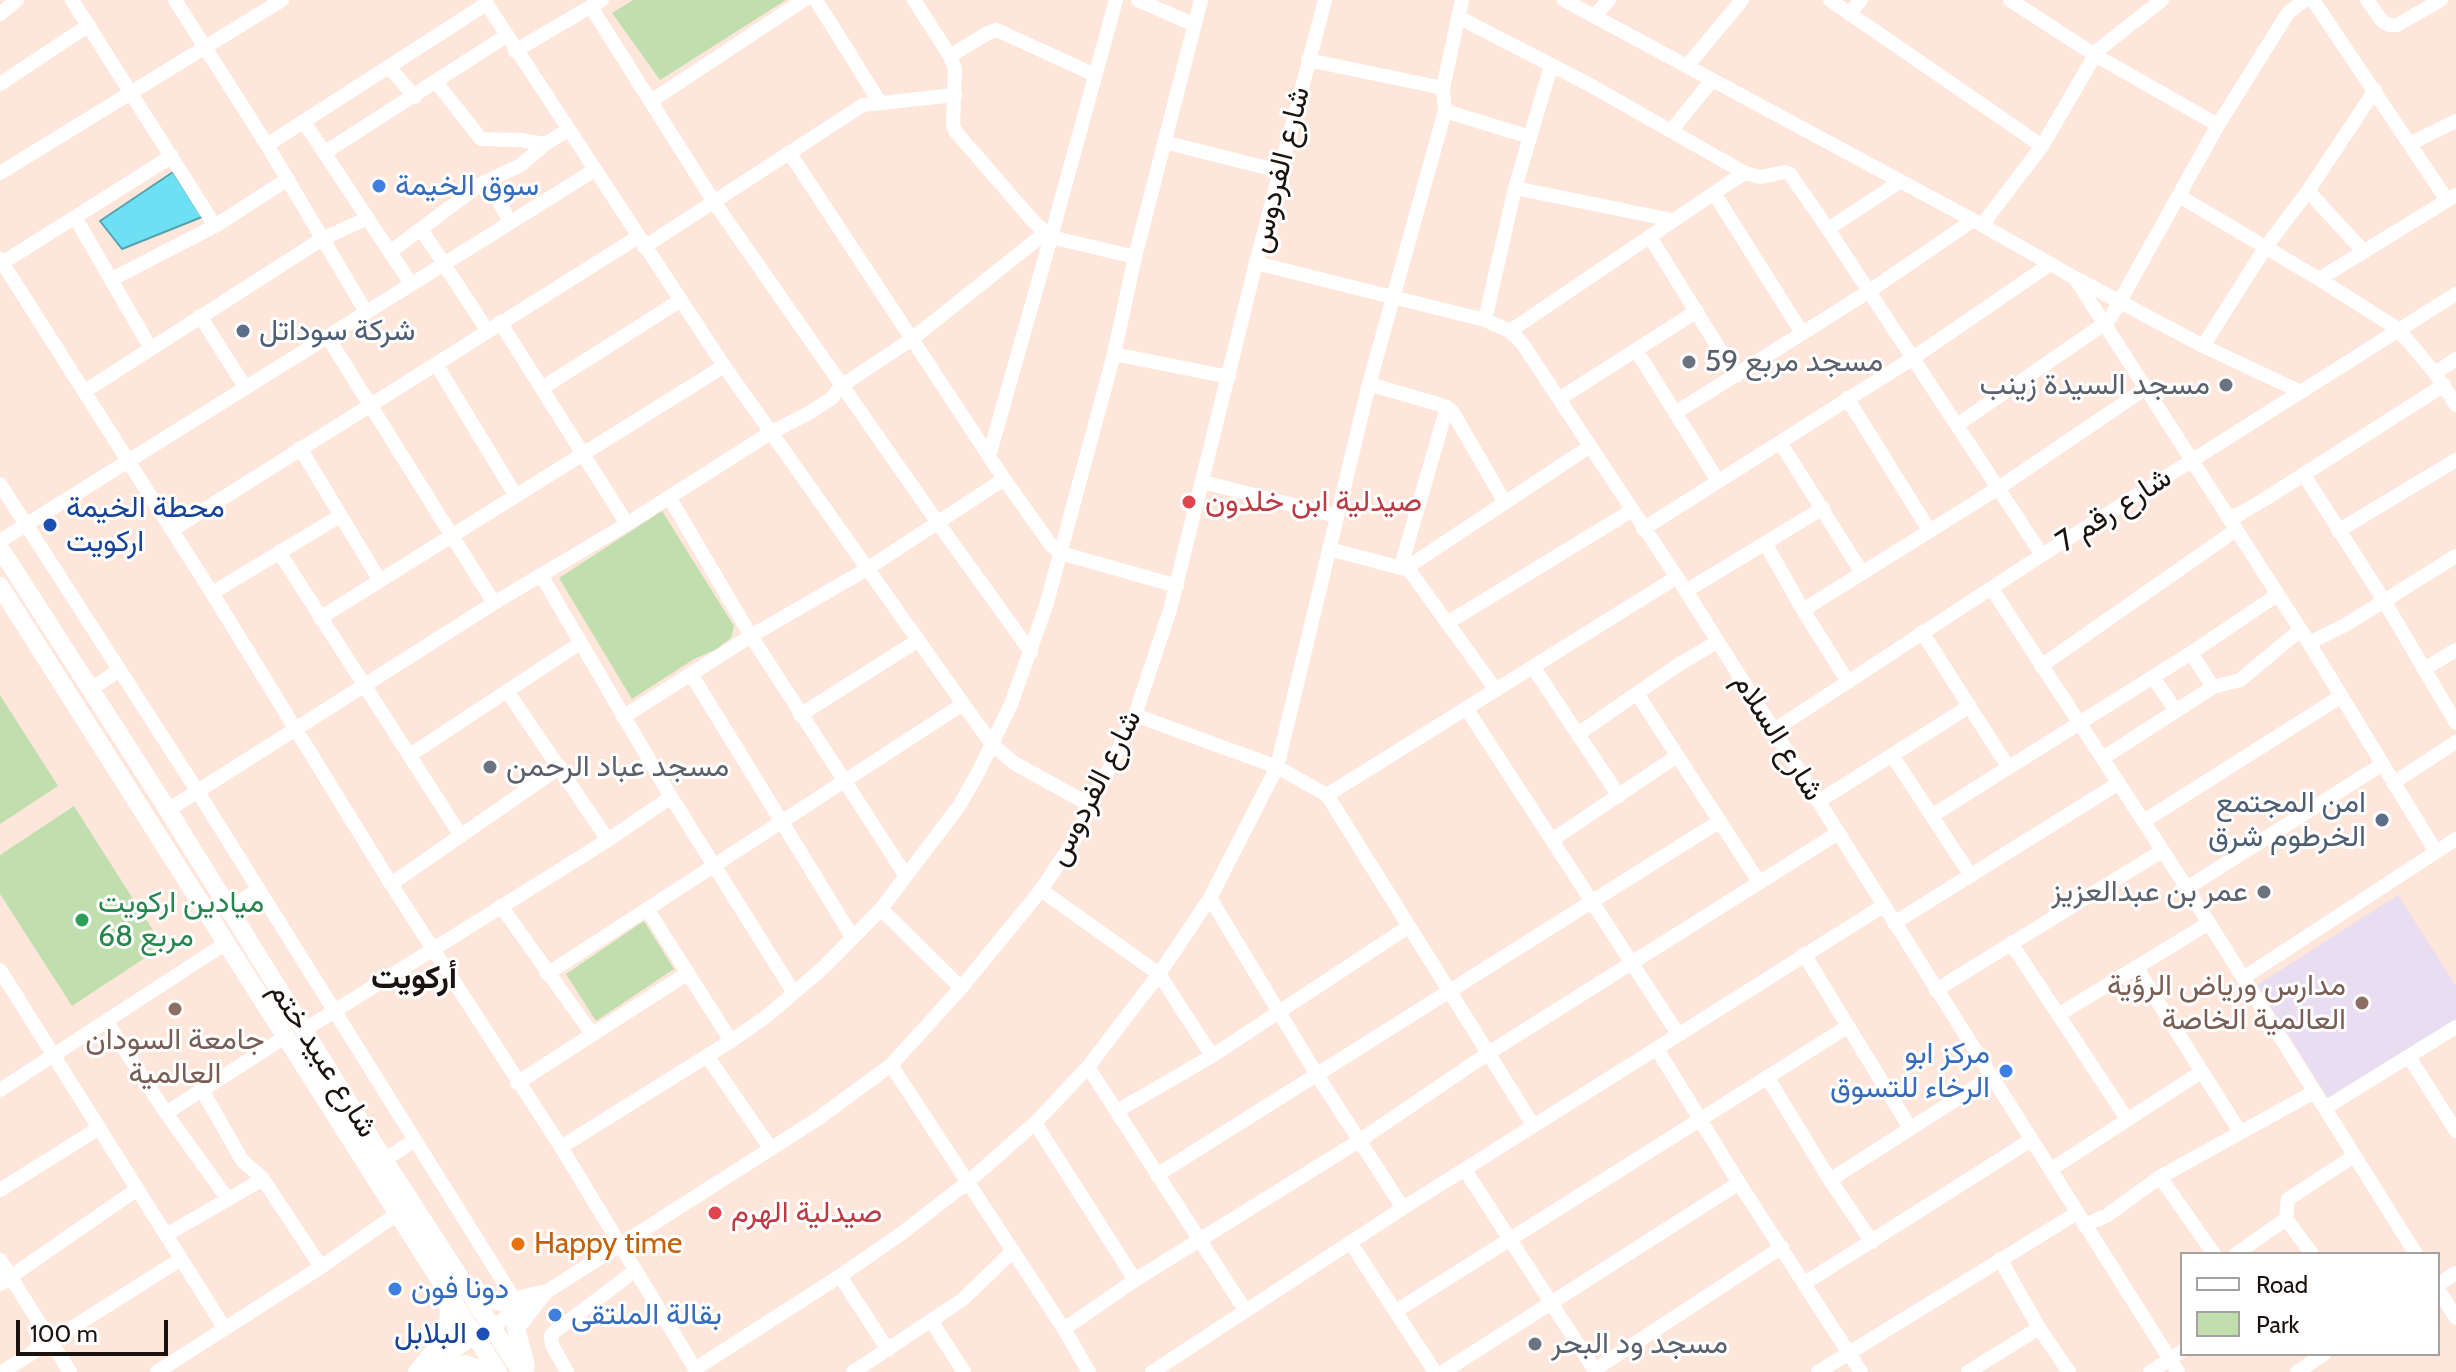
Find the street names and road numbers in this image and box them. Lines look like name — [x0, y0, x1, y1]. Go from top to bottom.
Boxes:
street label: شارع الفردوس — [1242, 83, 1318, 257]
street label: شارع رقم 7 — [2050, 460, 2178, 560]
street label: شارع السلام — [1725, 666, 1831, 808]
street label: شارع الفردوس — [1040, 704, 1150, 872]
street label: شارع عبيد ختم — [261, 976, 385, 1144]

